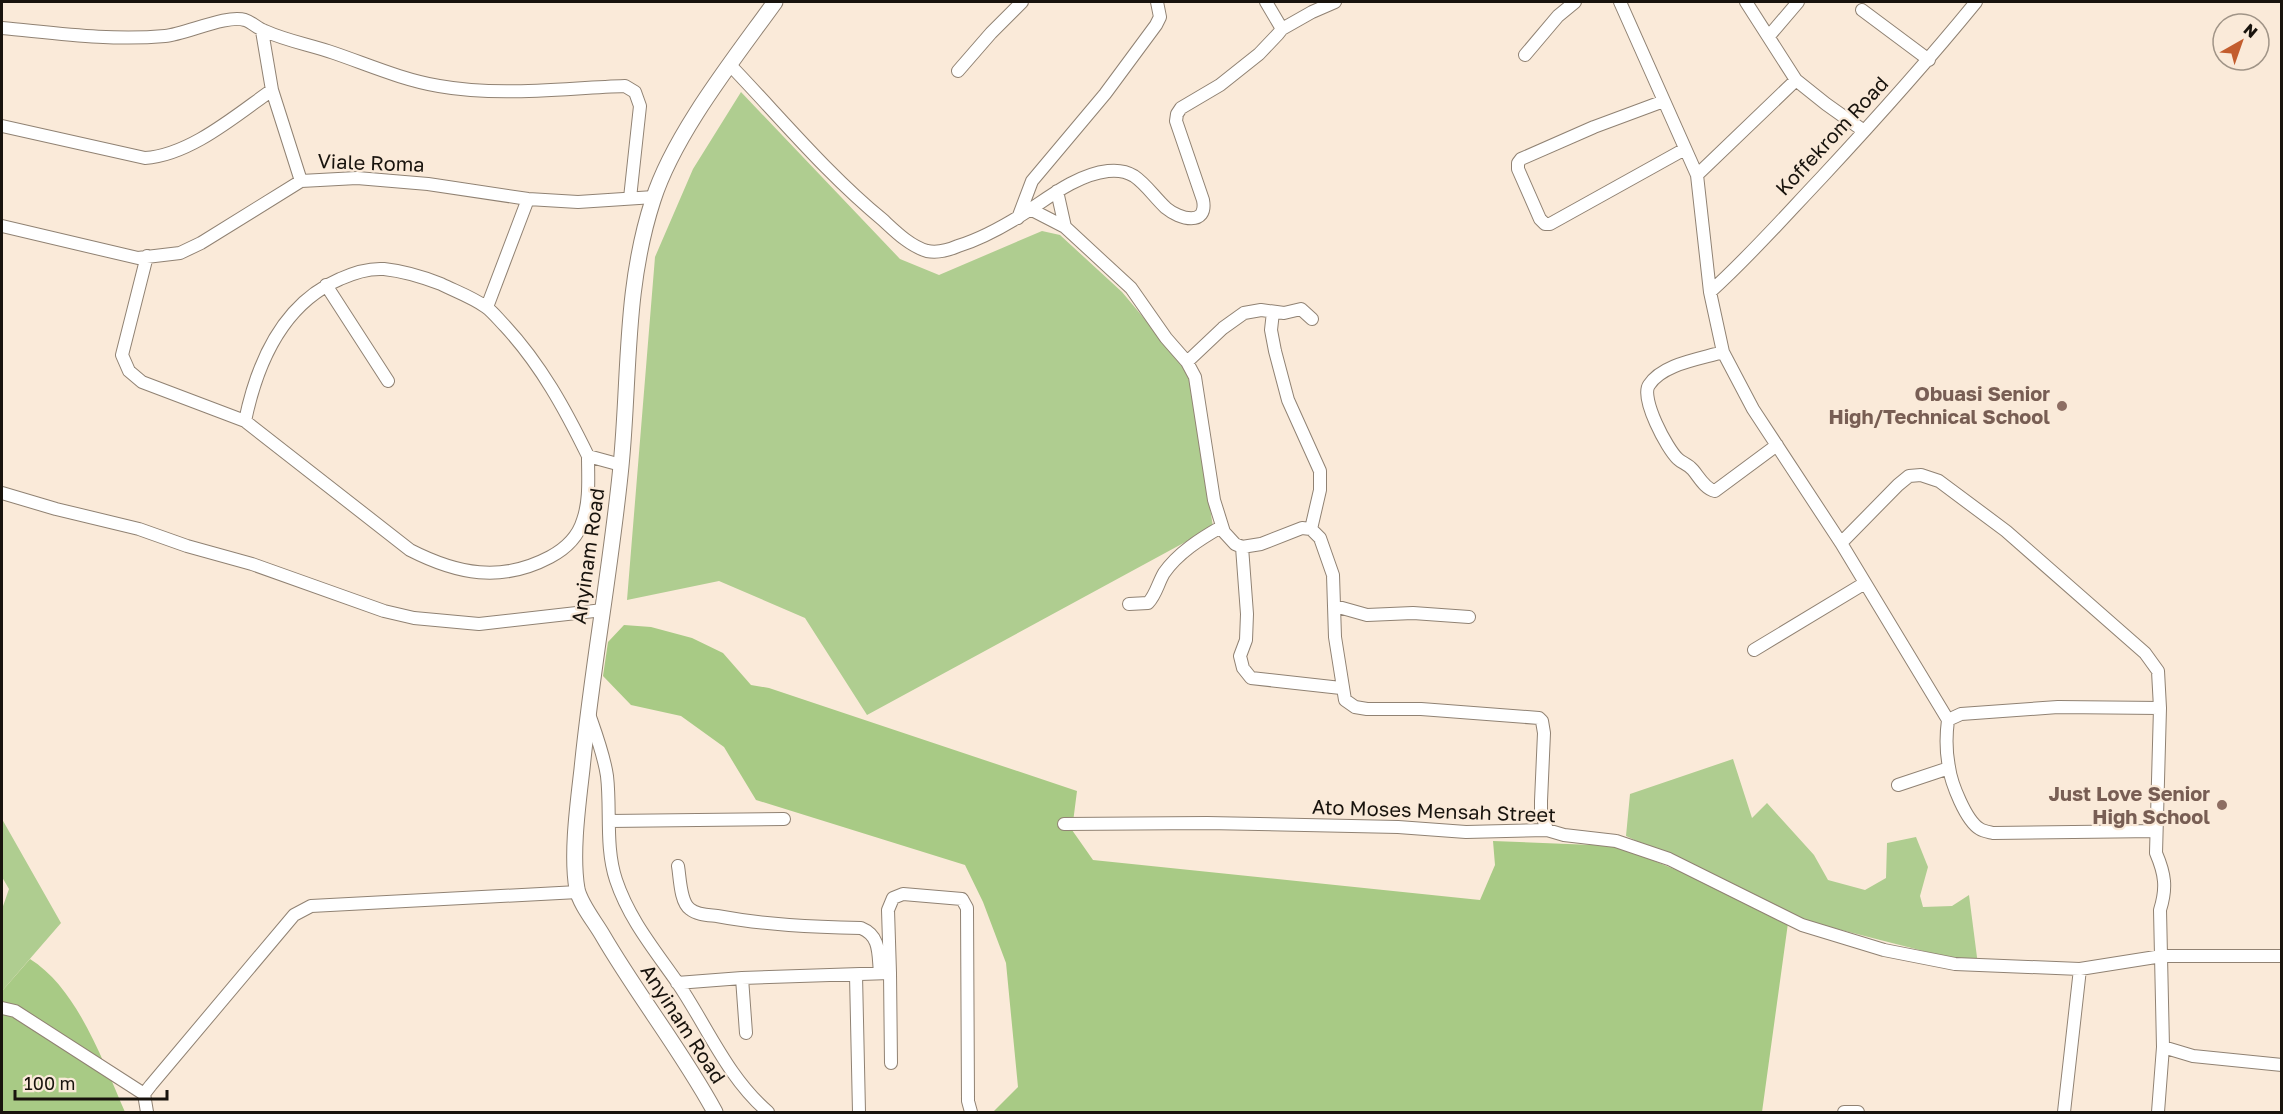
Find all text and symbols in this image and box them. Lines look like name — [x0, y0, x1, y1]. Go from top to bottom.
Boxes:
north arrow — [2211, 12, 2271, 72]
text: N — [2240, 19, 2262, 42]
street label: Koffekrom Road — [1770, 71, 1893, 200]
street label: Viale Roma — [317, 148, 425, 176]
place label: Obuasi Senior High/Technical School — [1828, 381, 2050, 428]
marker: Obuasi Senior High/Technical School — [2055, 399, 2069, 413]
street label: Anyinam Road — [566, 486, 608, 625]
place label: Just Love Senior High School — [2049, 781, 2210, 828]
street label: Ato Moses Mensah Street — [1312, 794, 1556, 826]
marker: Just Love Senior High School — [2215, 798, 2229, 812]
street label: Anyinam Road — [636, 959, 731, 1088]
scale bar — [15, 1063, 166, 1101]
text: 100 m — [24, 1072, 75, 1094]

